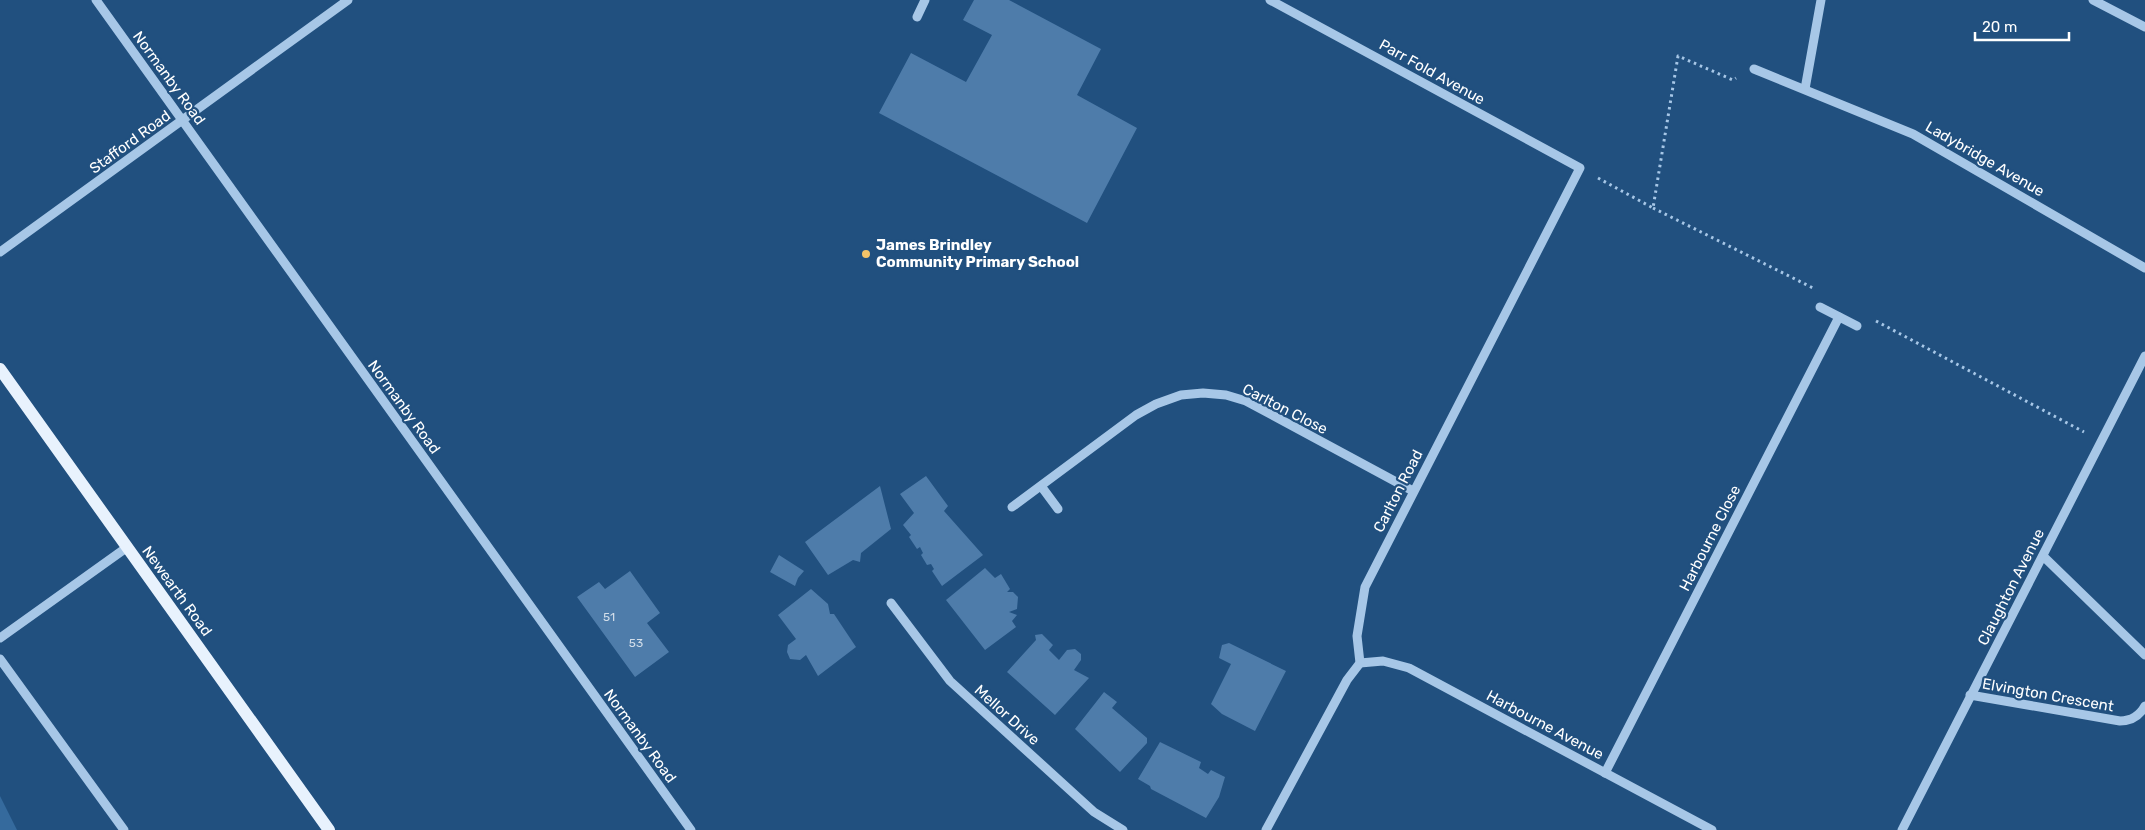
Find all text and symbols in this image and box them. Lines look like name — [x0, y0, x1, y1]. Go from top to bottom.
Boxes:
scale bar — [1975, 10, 2069, 42]
text: 20 m — [1982, 18, 2017, 36]
street label: Normanby Road — [129, 28, 209, 128]
street label: Parr Fold Avenue — [1376, 36, 1488, 108]
street label: Stafford Road — [86, 107, 174, 177]
street label: Ladybridge Avenue — [1922, 118, 2048, 200]
place label: James Brindley Community Primary School — [876, 236, 1079, 271]
marker: James Brindley Community Primary School — [860, 248, 872, 260]
street label: Normanby Road — [364, 357, 444, 457]
street label: Carlton Close — [1239, 380, 1331, 438]
street label: Carlton Road — [1369, 447, 1427, 535]
street label: Harbourne Close — [1676, 482, 1744, 594]
street label: Claughton Avenue — [1974, 526, 2048, 648]
street label: Newearth Road — [138, 542, 216, 640]
house number: 51 — [603, 610, 615, 624]
house number: 53 — [629, 636, 643, 650]
street label: Elvington Crescent — [1981, 675, 2115, 715]
street label: Mellor Drive — [971, 681, 1043, 749]
street label: Normanby Road — [600, 686, 680, 786]
street label: Harbourne Avenue — [1483, 686, 1607, 764]

